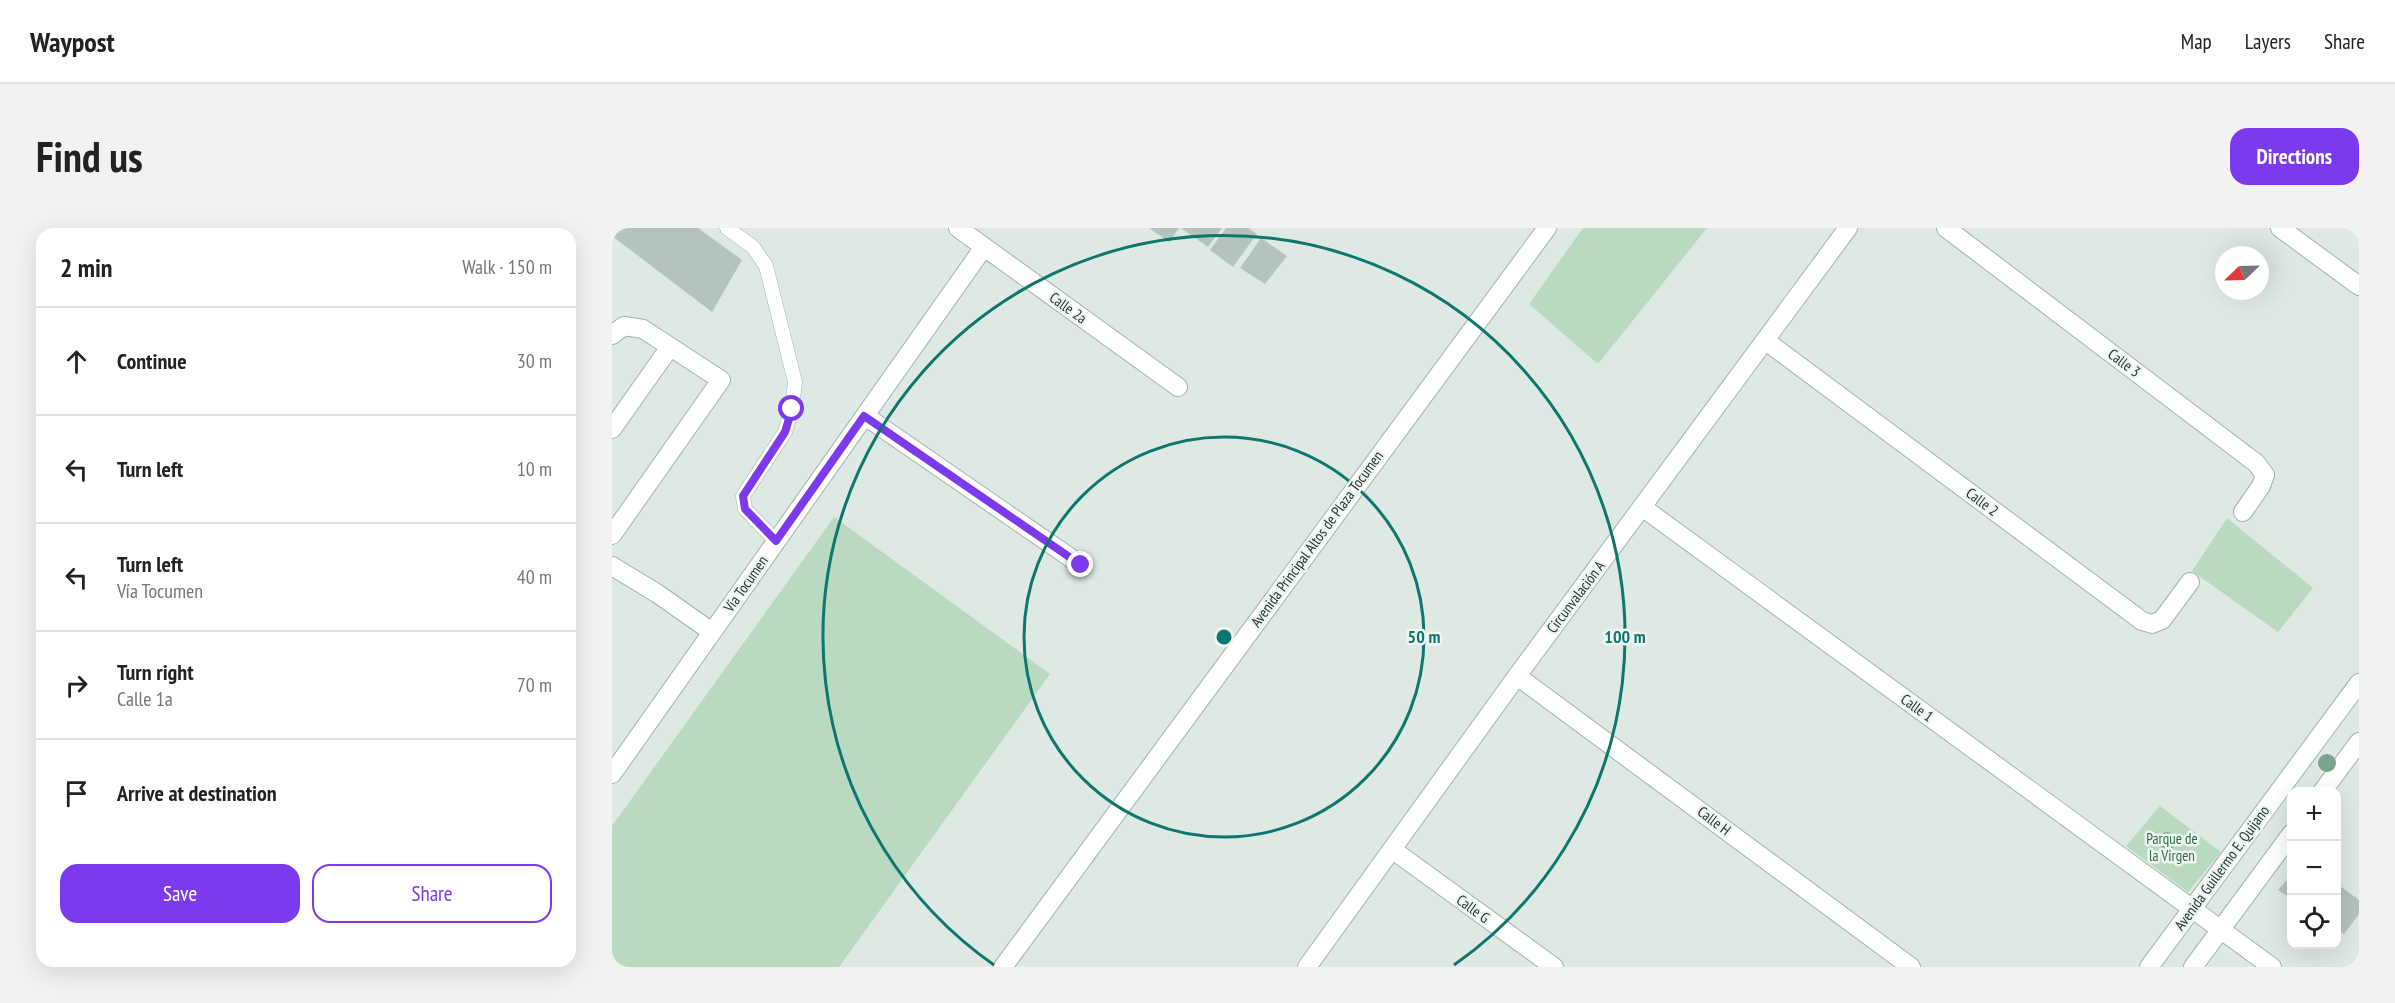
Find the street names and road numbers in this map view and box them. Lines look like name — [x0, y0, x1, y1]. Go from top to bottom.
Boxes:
street label: Calle 2a — [1046, 288, 1091, 328]
street label: Calle 3 — [2104, 344, 2144, 381]
street label: Avenida Principal Altos de Plaza Tocumen — [1246, 447, 1387, 631]
street label: Calle 2 — [1962, 483, 2002, 520]
street label: Vía Tocumen — [719, 552, 772, 616]
street label: Circunvalación A — [1542, 556, 1609, 637]
street label: Calle 1 — [1897, 689, 1937, 726]
street label: Calle H — [1694, 802, 1735, 839]
street label: Avenida Guillermo E. Quijano — [2170, 802, 2273, 934]
street label: Calle G — [1453, 890, 1494, 927]

